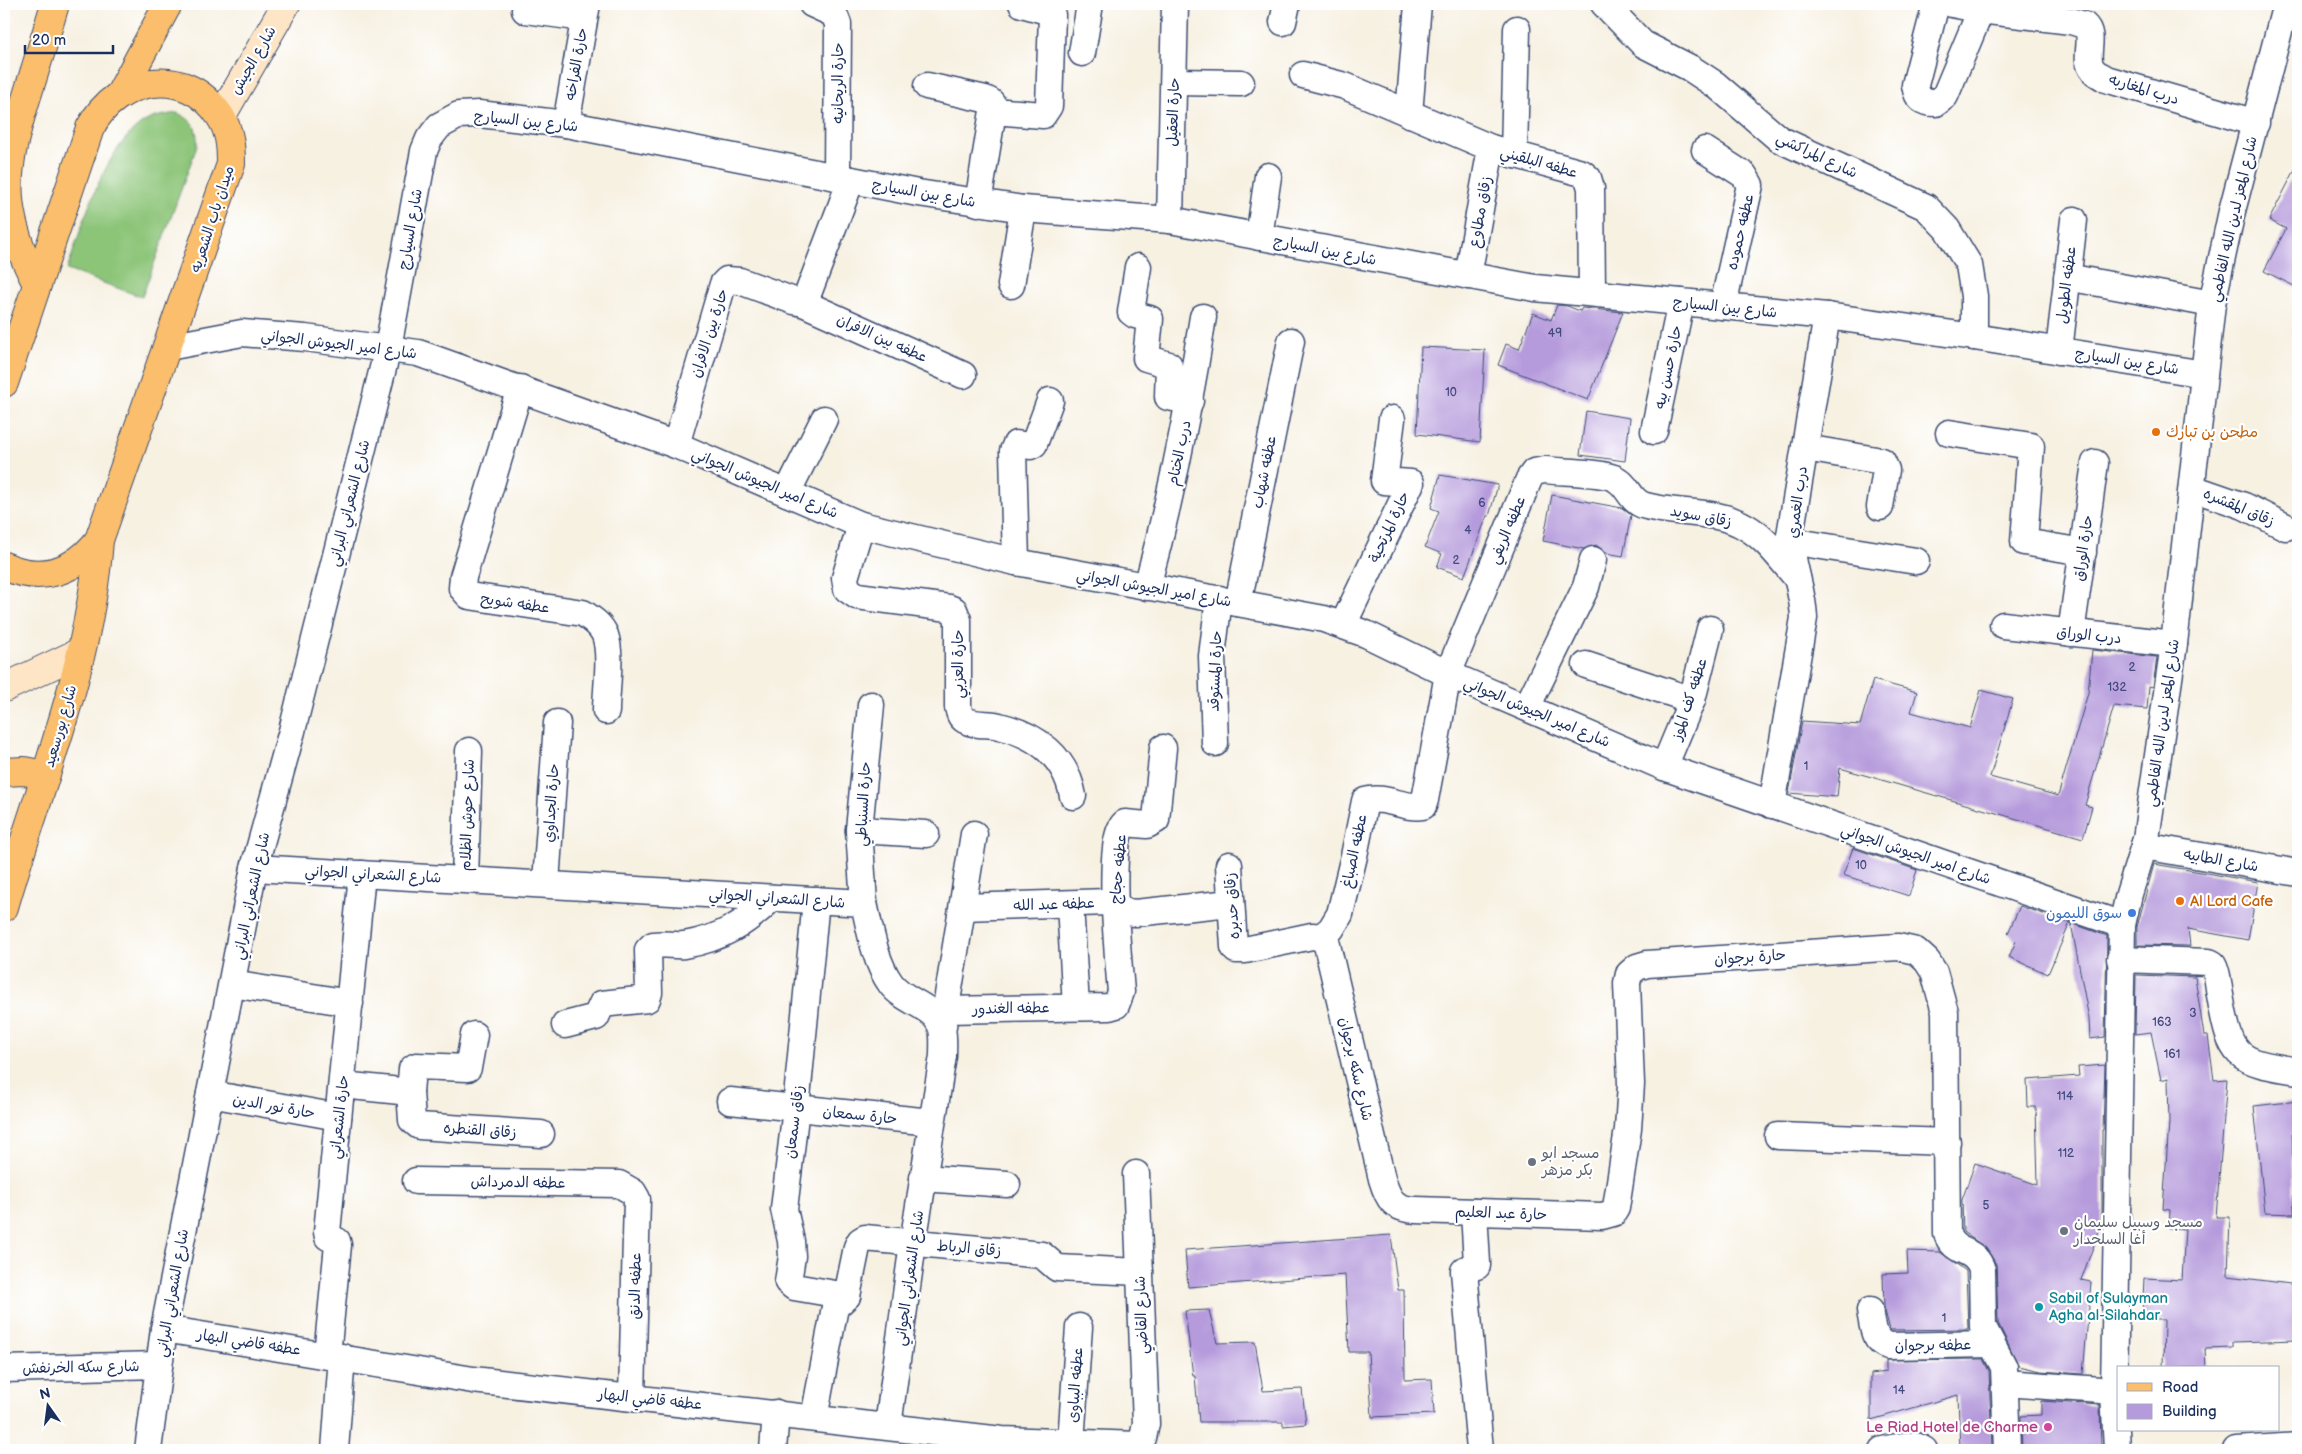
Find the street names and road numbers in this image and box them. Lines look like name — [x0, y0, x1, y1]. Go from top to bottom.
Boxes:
street label: شارع الجيش — [226, 23, 281, 98]
street label: حارة الفراخه — [561, 26, 592, 102]
street label: حارة الريحانيه — [829, 43, 848, 123]
street label: درب المغاربه — [2107, 70, 2181, 109]
street label: حارة العقيل — [1163, 77, 1184, 147]
street label: شارع بين السيارج — [473, 107, 579, 136]
street label: شارع المراكشي — [1772, 128, 1861, 185]
street label: شارع المعز لدين الله الفاطمي — [2205, 134, 2265, 305]
street label: عطفه البلقيني — [1497, 142, 1580, 185]
street label: ميدان باب الشعريه — [186, 163, 239, 275]
street label: شارع بين السيارج — [871, 175, 977, 212]
street label: زقاق مطاوع — [1465, 175, 1496, 249]
street label: شارع السيارج — [394, 187, 427, 271]
street label: عطفه حموده — [1723, 192, 1758, 272]
street label: شارع بين السيارج — [1272, 231, 1378, 270]
street label: عطفه الطويل — [2052, 245, 2081, 325]
street label: حارة بين الافران — [686, 286, 733, 380]
street label: شارع بين السيارج — [1672, 293, 1778, 322]
street label: عطفه بين الافران — [834, 310, 930, 367]
street label: حارة حسن بيه — [1650, 323, 1687, 411]
street label: شارع امير الجيوش الجواني — [259, 325, 418, 366]
street label: شارع بين السيارج — [2074, 344, 2180, 379]
street label: درب الختام — [1163, 419, 1198, 488]
street label: عطفه شهاب — [1248, 434, 1281, 510]
street label: شارع الشعراني البراني — [325, 438, 377, 569]
street label: شارع امير الجيوش الجواني — [688, 444, 841, 526]
street label: درب الغمري — [1783, 465, 1813, 540]
street label: زقاق المقشره — [2200, 484, 2277, 531]
street label: حارة المرتحية — [1365, 489, 1414, 566]
street label: عطفه الريفي — [1485, 493, 1533, 568]
street label: زقاق سويد — [1669, 501, 1733, 532]
street label: حارة الوراق — [2069, 514, 2098, 582]
street label: شارع امير الجيوش الجواني — [1074, 565, 1233, 614]
street label: عطفه شويح — [479, 589, 551, 618]
street label: درب الوراق — [2056, 623, 2122, 648]
street label: حارة العزبي — [949, 630, 971, 698]
street label: حارة المستوقد — [1205, 630, 1226, 712]
street label: شارع المعز لدين الله الفاطمي — [2141, 638, 2187, 809]
street label: عطفه كف الموز — [1667, 656, 1712, 743]
street label: شارع امير الجيوش الجواني — [1460, 673, 1613, 755]
street label: شارع بورسعيد — [40, 683, 81, 770]
street label: شارع حوش الظلام — [456, 759, 480, 871]
street label: حارة السنباطي — [852, 761, 878, 847]
street label: حارة الجداوي — [539, 763, 565, 843]
street label: عطفه الصباغ — [1337, 812, 1372, 890]
street label: شارع امير الجيوش الجواني — [1837, 820, 1993, 892]
street label: شارع الشعراني البراني — [229, 831, 277, 962]
street label: عطفه حجاج — [1106, 833, 1131, 905]
street label: شارع الطابيه — [2182, 845, 2260, 876]
street label: شارع الشعراني الجواني — [304, 861, 442, 891]
street label: زقاق حدبره — [1221, 872, 1244, 940]
street label: شارع الشعراني الجواني — [708, 884, 846, 916]
street label: عطفه عبد الله — [1013, 894, 1095, 915]
street label: حارة برجوان — [1713, 946, 1787, 969]
street label: عطفه الغندور — [971, 998, 1050, 1019]
street label: شارع سكه برجوان — [1334, 1015, 1377, 1123]
street label: حارة الشعراني — [326, 1074, 356, 1160]
street label: زقاق سمعان — [781, 1084, 808, 1160]
street label: حارة نور الدين — [231, 1090, 317, 1123]
street label: حارة سمعان — [822, 1102, 898, 1129]
street label: زقاق القنطره — [443, 1118, 517, 1143]
street label: عطفه الدمرداش — [470, 1172, 566, 1193]
street label: حارة عبد العليم — [1454, 1202, 1547, 1227]
street label: شارع الشعراني الجواني — [891, 1209, 931, 1348]
street label: شارع الشعراني البراني — [152, 1227, 196, 1359]
street label: زقاق الرباط — [936, 1236, 1002, 1261]
street label: عطفه الدنق — [625, 1253, 646, 1319]
street label: شارع القاضي — [1131, 1275, 1155, 1354]
street label: عطفه قاضي البهار — [194, 1325, 302, 1363]
street label: عطفه برجوان — [1895, 1335, 1971, 1356]
street label: عطفه البباوى — [1063, 1347, 1088, 1423]
street label: شارع سكه الخرنفش — [22, 1357, 140, 1378]
street label: عطفه قاضي البهار — [596, 1384, 703, 1417]

